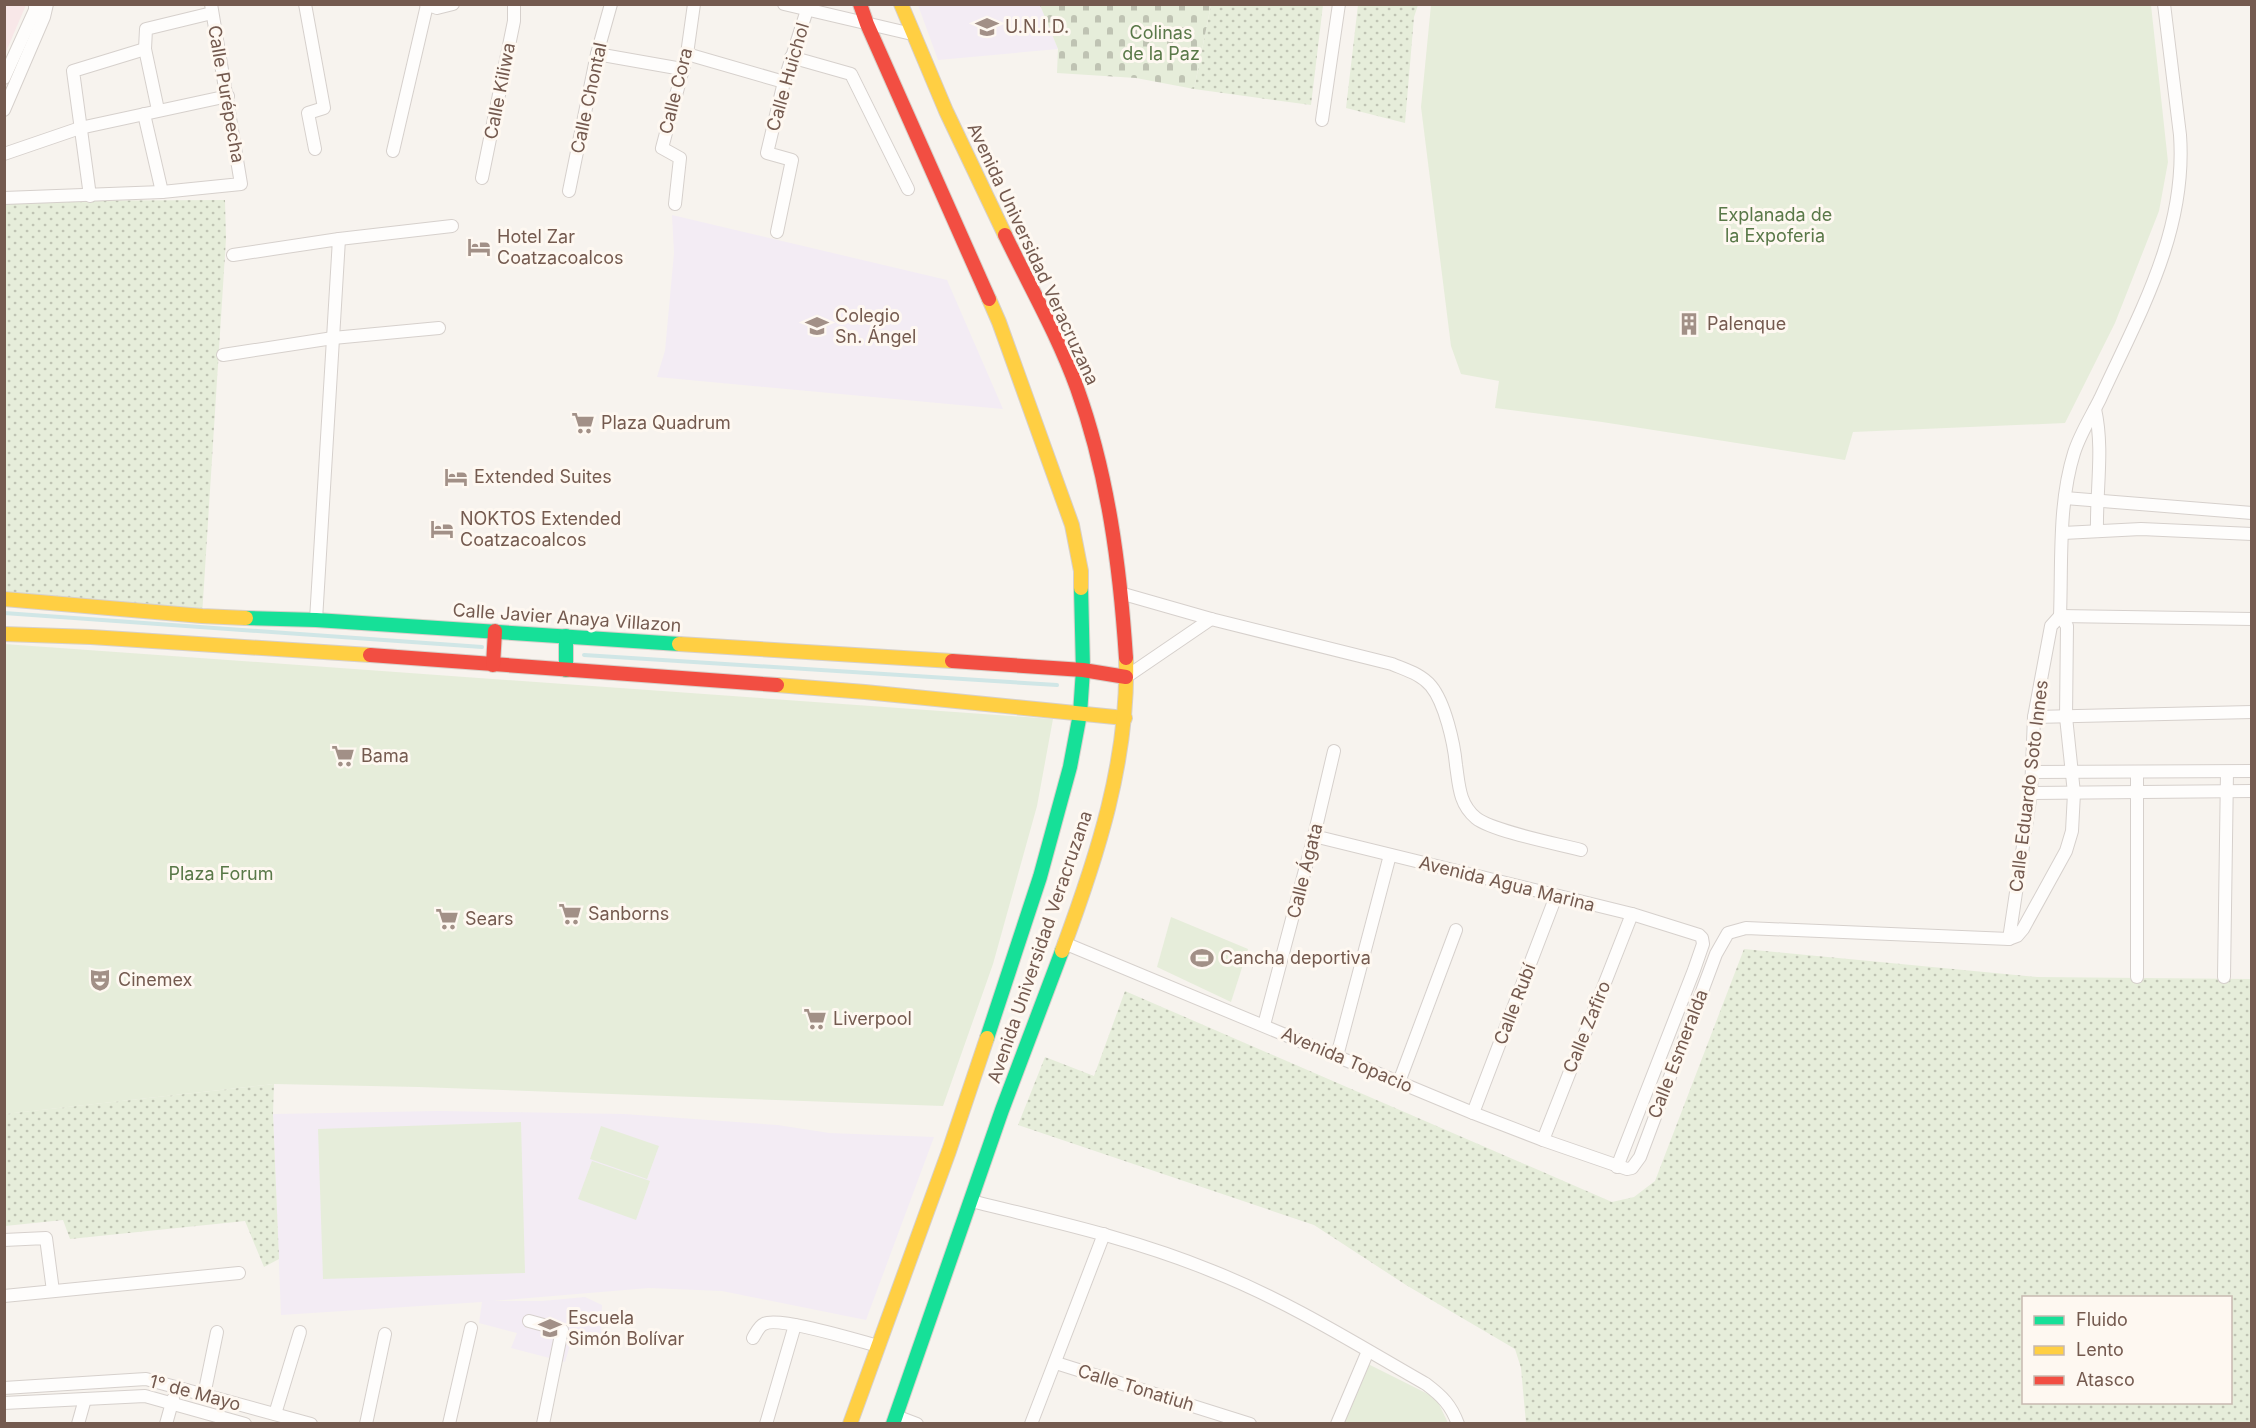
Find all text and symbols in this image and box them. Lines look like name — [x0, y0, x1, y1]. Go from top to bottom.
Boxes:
school or university icon: U.N.I.D. — [974, 14, 1000, 40]
place label: U.N.I.D. — [1005, 16, 1069, 37]
street label: Calle Huichol — [762, 20, 813, 134]
park label: Colinas de la Paz — [1122, 22, 1200, 64]
street label: Calle Purépecha — [204, 24, 249, 164]
street label: Calle Chontal — [566, 40, 611, 155]
street label: Calle Kiliwa — [480, 41, 519, 141]
street label: Calle Cora — [655, 45, 696, 136]
street label: Avenida Universidad Veracruzana — [963, 120, 1104, 388]
park label: Explanada de la Expoferia — [1718, 204, 1832, 246]
place label: Hotel Zar Coatzacoalcos — [497, 226, 623, 268]
hotel icon: Hotel Zar Coatzacoalcos — [466, 234, 492, 260]
place label: Colegio Sn. Ángel — [835, 305, 916, 347]
building icon: Palenque — [1676, 311, 1702, 337]
school or university icon: Colegio Sn. Ángel — [804, 313, 830, 339]
place label: Palenque — [1707, 313, 1786, 334]
supermarket icon: Plaza Quadrum — [570, 410, 596, 436]
place label: Plaza Quadrum — [601, 412, 731, 433]
hotel icon: Extended Suites — [443, 464, 469, 490]
place label: Extended Suites — [474, 466, 612, 487]
place label: NOKTOS Extended Coatzacoalcos — [460, 508, 621, 550]
hotel icon: NOKTOS Extended Coatzacoalcos — [429, 516, 455, 542]
street label: Calle Javier Anaya Villazon — [452, 599, 682, 636]
street label: Calle Eduardo Soto Innes — [2005, 679, 2052, 893]
supermarket icon: Bama — [330, 743, 356, 769]
place label: Bama — [361, 745, 409, 766]
street label: Avenida Universidad Veracruzana — [983, 808, 1096, 1086]
street label: Calle Ágata — [1282, 821, 1326, 921]
street label: Avenida Agua Marina — [1417, 851, 1597, 916]
park label: Plaza Forum — [169, 863, 273, 884]
supermarket icon: Sanborns — [557, 901, 583, 927]
place label: Sanborns — [588, 903, 669, 924]
supermarket icon: Sears — [434, 906, 460, 932]
place label: Sears — [465, 908, 514, 929]
sports icon: Cancha deportiva — [1189, 945, 1215, 971]
place label: Cancha deportiva — [1220, 947, 1371, 968]
street label: Calle Rubí — [1489, 960, 1540, 1047]
theatre icon: Cinemex — [87, 967, 113, 993]
place label: Cinemex — [118, 969, 192, 990]
street label: Calle Zafiro — [1559, 978, 1614, 1076]
street label: Calle Esmeralda — [1643, 986, 1712, 1121]
supermarket icon: Liverpool — [802, 1006, 828, 1032]
place label: Liverpool — [833, 1008, 912, 1029]
street label: Avenida Topacio — [1278, 1022, 1416, 1097]
legend — [2022, 1296, 2232, 1404]
place label: Escuela Simón Bolívar — [568, 1307, 685, 1349]
text: Fluido — [2076, 1309, 2128, 1330]
school or university icon: Escuela Simón Bolívar — [537, 1315, 563, 1341]
text: Lento — [2076, 1339, 2124, 1360]
street label: Calle Tonatiuh — [1075, 1360, 1197, 1415]
text: Atasco — [2076, 1369, 2135, 1390]
street label: 1° de Mayo — [147, 1370, 243, 1415]

